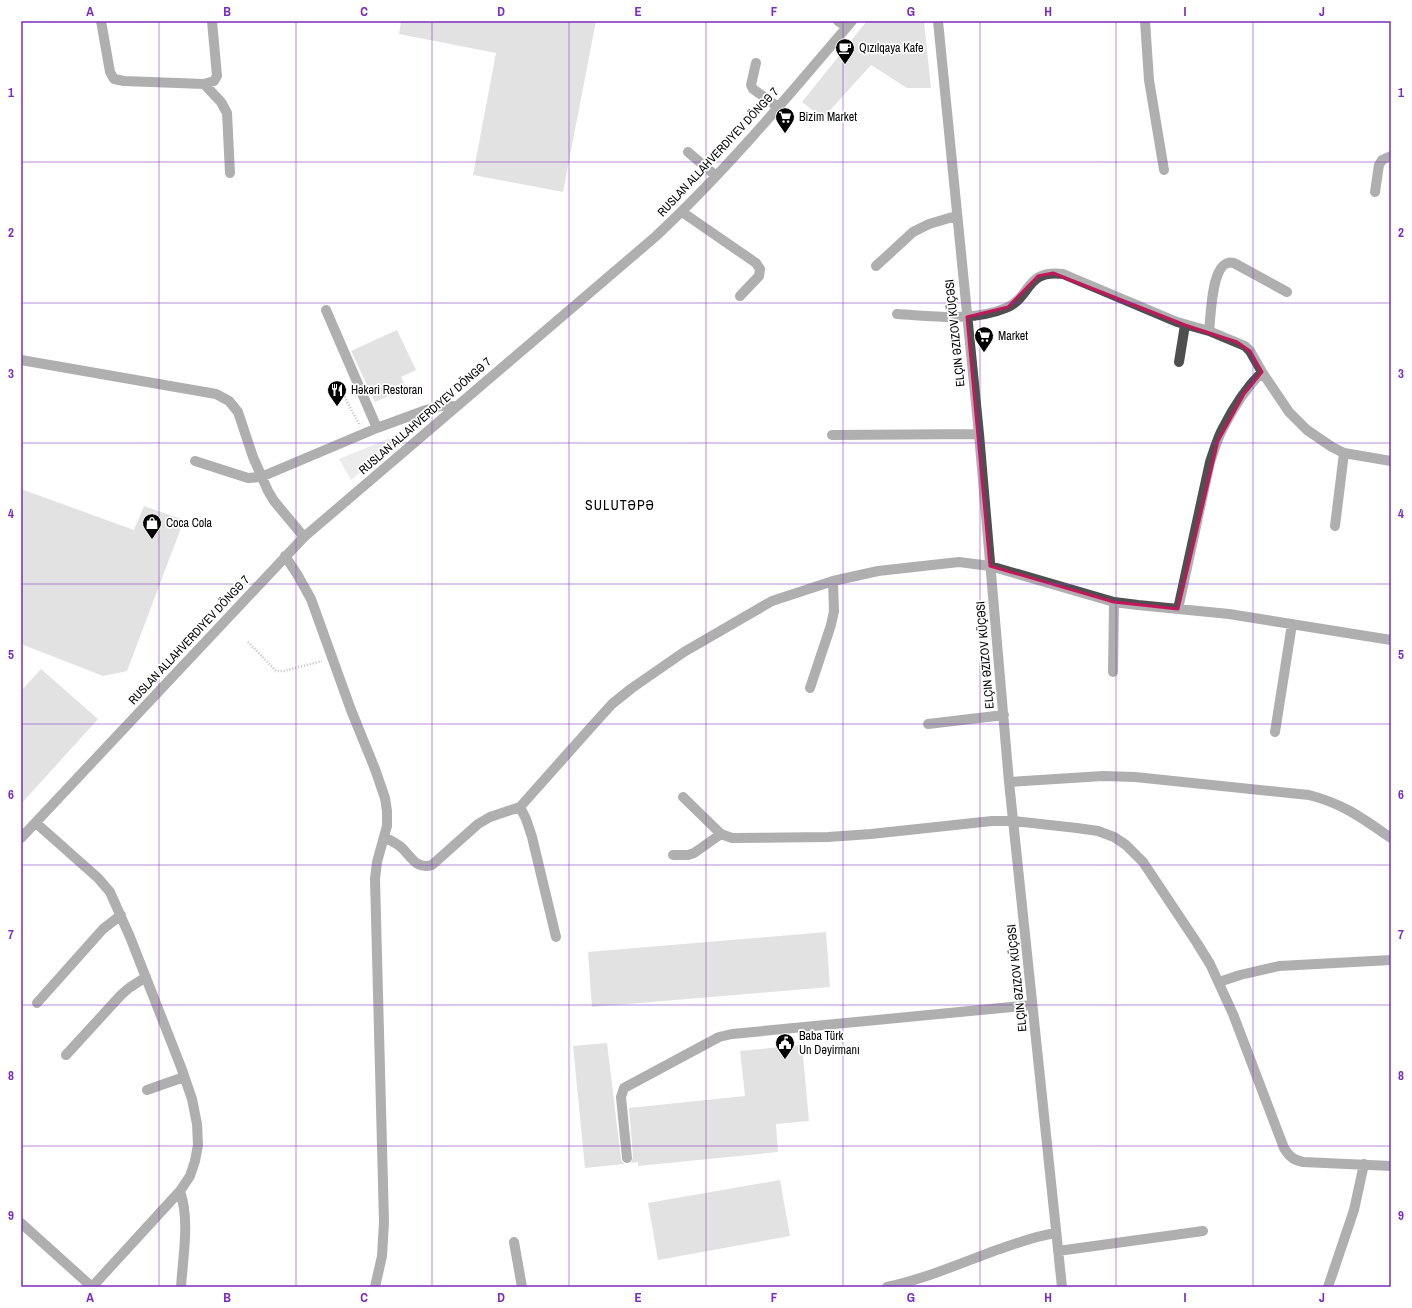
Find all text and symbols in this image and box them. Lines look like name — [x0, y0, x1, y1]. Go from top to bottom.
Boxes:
text: A — [86, 3, 94, 20]
text: B — [223, 3, 231, 20]
text: C — [360, 3, 368, 20]
text: D — [497, 3, 505, 20]
text: E — [634, 3, 642, 20]
text: F — [771, 3, 778, 20]
text: G — [907, 3, 915, 20]
text: H — [1044, 3, 1052, 20]
text: I — [1184, 3, 1187, 20]
text: J — [1319, 3, 1325, 20]
cafe icon: Qızılqaya Kafe — [834, 37, 856, 65]
place label: Qızılqaya Kafe — [859, 40, 924, 56]
street label: RUSLAN ALLAHVERDIYEV DÖNGƏ 7 — [653, 83, 782, 220]
text: 1 — [8, 84, 14, 101]
text: 1 — [1398, 84, 1404, 101]
supermarket icon: Bizim Market — [774, 106, 796, 134]
place label: Bizim Market — [799, 109, 857, 125]
text: 2 — [8, 224, 14, 241]
text: 2 — [1398, 224, 1404, 241]
street label: ELÇIN ƏZIZOV KÜÇƏSI — [940, 279, 969, 388]
supermarket icon: Market — [973, 325, 995, 353]
place label: Market — [998, 328, 1028, 344]
street label: RUSLAN ALLAHVERDIYEV DÖNGƏ 7 — [355, 353, 495, 478]
text: 3 — [8, 365, 14, 382]
text: 3 — [1398, 365, 1404, 382]
restaurant icon: Həkəri Restoran — [326, 379, 348, 407]
place label: Həkəri Restoran — [351, 382, 423, 398]
district label: SULUTƏPƏ — [585, 496, 655, 514]
text: 4 — [8, 505, 14, 522]
text: 4 — [1398, 505, 1404, 522]
shop icon: Coca Cola — [141, 512, 163, 540]
place label: Coca Cola — [166, 515, 212, 531]
street label: RUSLAN ALLAHVERDIYEV DÖNGƏ 7 — [124, 571, 253, 708]
street label: ELÇIN ƏZIZOV KÜÇƏSI — [971, 601, 998, 710]
text: 5 — [8, 646, 14, 663]
text: 5 — [1398, 646, 1404, 663]
text: 6 — [8, 786, 14, 803]
text: 6 — [1398, 786, 1404, 803]
street label: ELÇIN ƏZIZOV KÜÇƏSI — [1002, 924, 1031, 1033]
text: 7 — [8, 926, 14, 943]
text: 7 — [1398, 926, 1404, 943]
place label: Baba Türk Un Dəyirmanı — [799, 1028, 860, 1058]
public building icon: Baba Türk Un Dəyirmanı — [774, 1032, 796, 1060]
text: 8 — [8, 1067, 14, 1084]
text: 8 — [1398, 1067, 1404, 1084]
text: 9 — [8, 1207, 14, 1224]
text: 9 — [1398, 1207, 1404, 1224]
text: A — [86, 1289, 94, 1306]
text: B — [223, 1289, 231, 1306]
text: C — [360, 1289, 368, 1306]
text: D — [497, 1289, 505, 1306]
text: E — [634, 1289, 642, 1306]
text: F — [771, 1289, 778, 1306]
text: G — [907, 1289, 915, 1306]
text: H — [1044, 1289, 1052, 1306]
text: I — [1184, 1289, 1187, 1306]
text: J — [1319, 1289, 1325, 1306]

